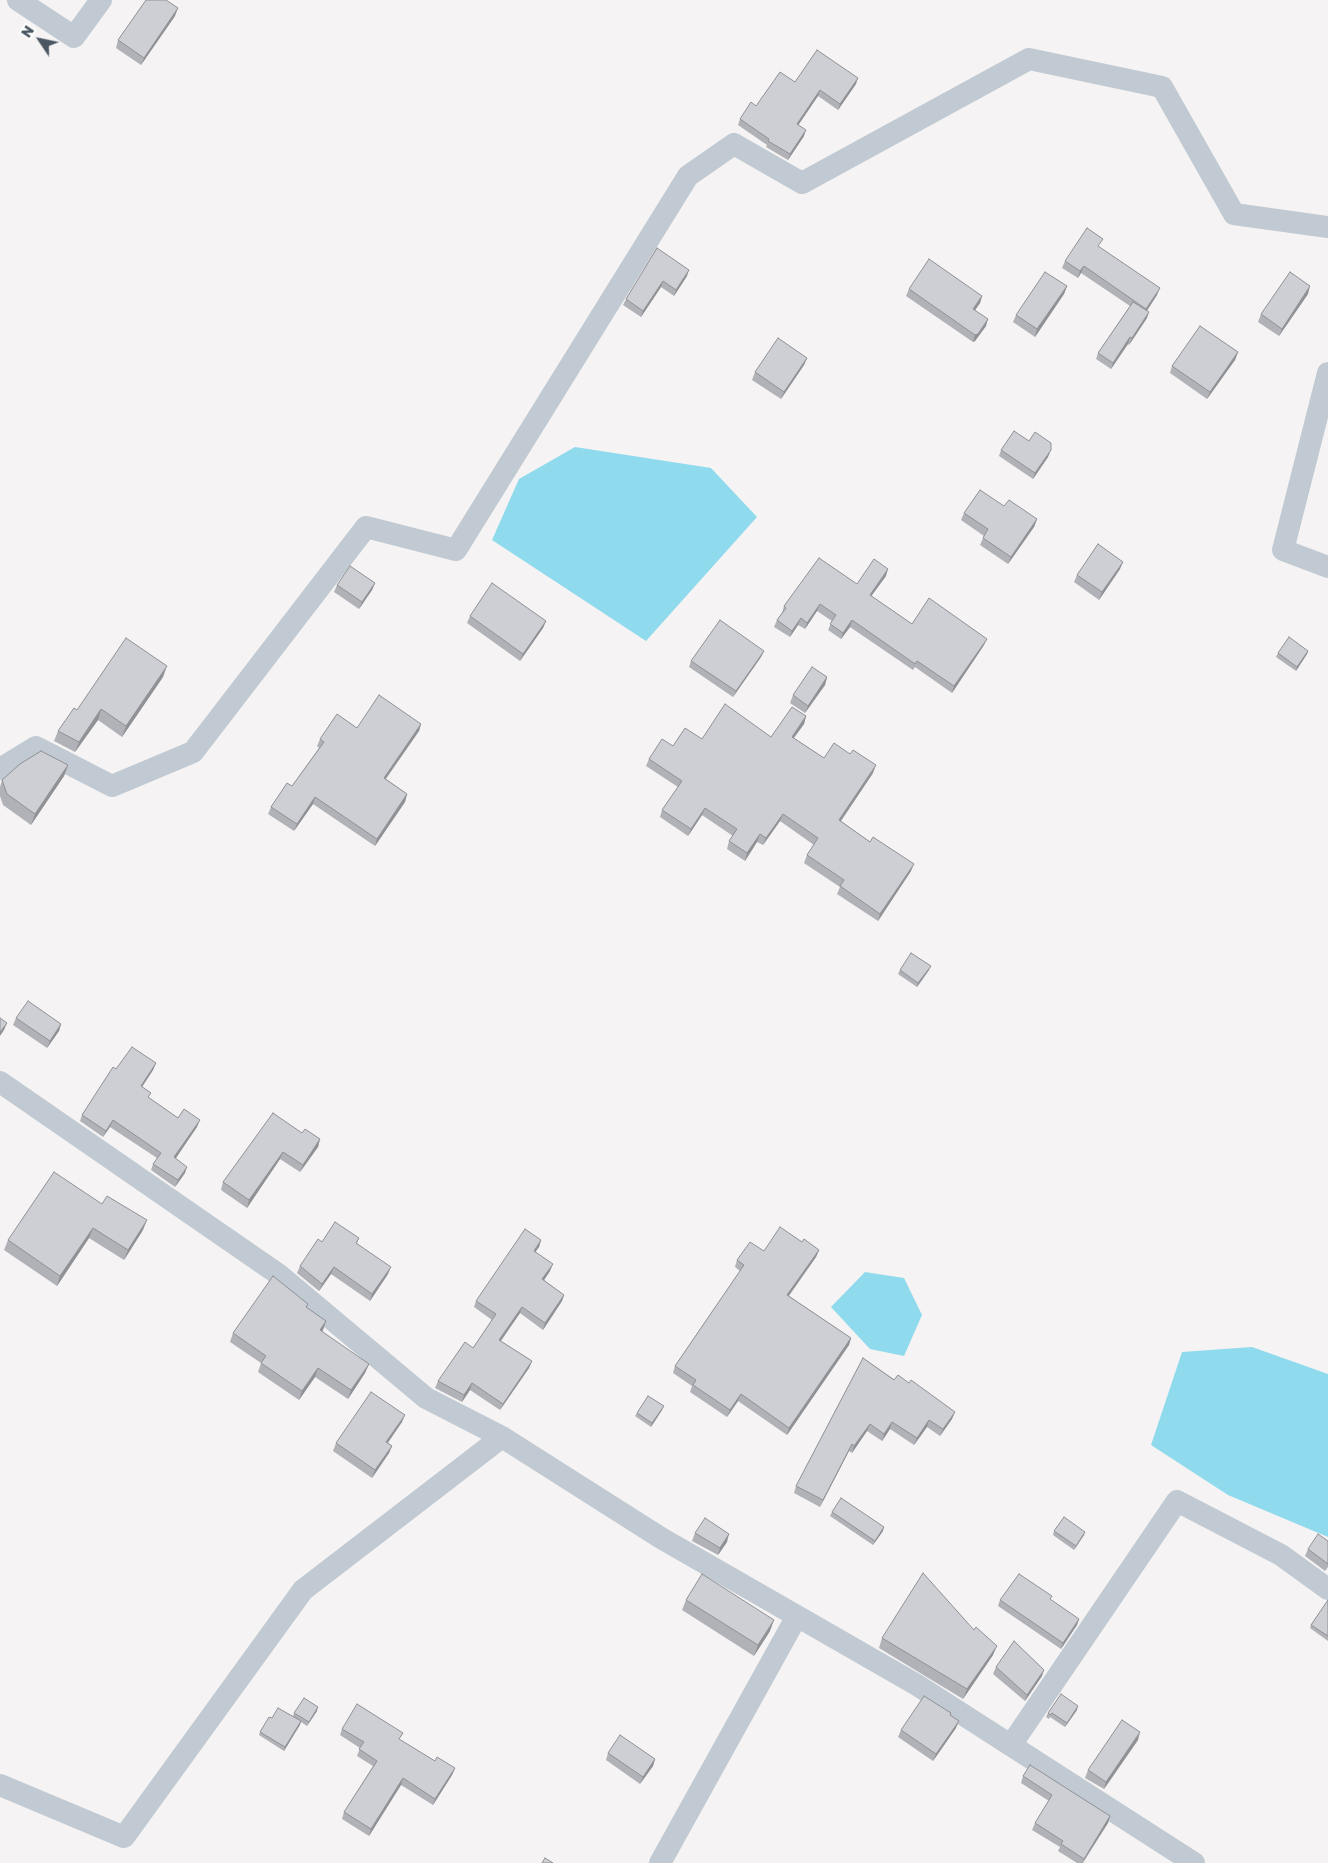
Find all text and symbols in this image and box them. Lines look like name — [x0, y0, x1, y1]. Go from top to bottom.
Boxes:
north arrow — [15, 15, 65, 65]
text: N — [17, 22, 37, 41]

